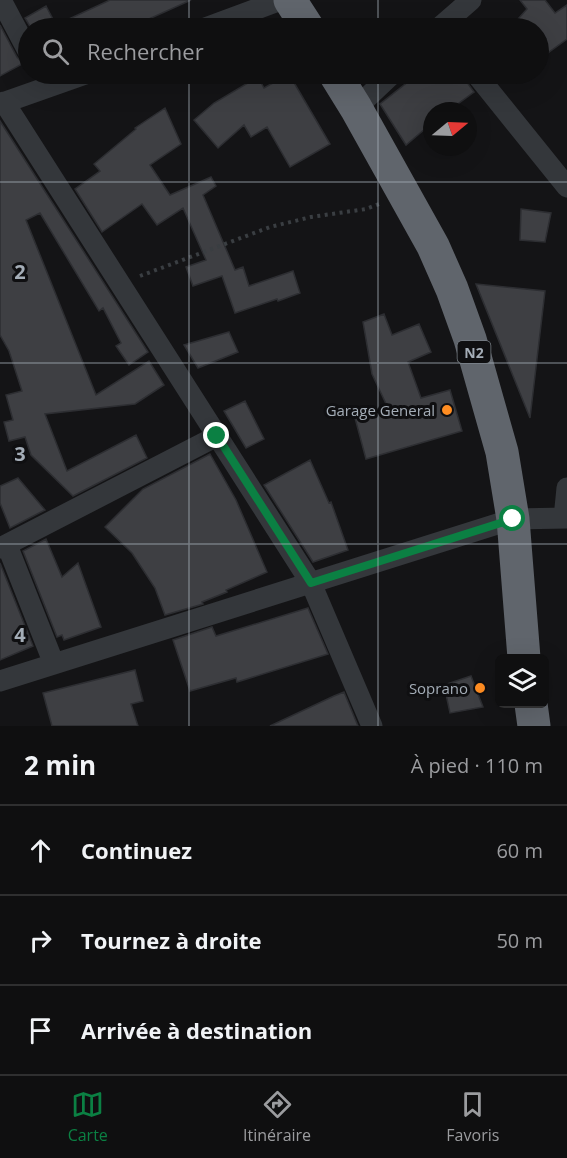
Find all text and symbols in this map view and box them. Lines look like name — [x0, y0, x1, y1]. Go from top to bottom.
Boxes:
search box — [18, 18, 549, 84]
icon: search — [39, 35, 72, 68]
text: Rechercher — [87, 36, 204, 66]
north arrow — [423, 102, 477, 156]
text: 2 — [14, 258, 26, 285]
road number: N2 — [458, 341, 490, 363]
place label: Garage General — [326, 400, 435, 420]
marker: Garage General — [440, 403, 454, 417]
route end — [203, 422, 229, 448]
text: 3 — [14, 440, 26, 467]
route start — [499, 505, 525, 531]
text: 4 — [14, 621, 26, 648]
map controls — [495, 654, 549, 708]
button: layers — [495, 654, 549, 708]
place label: Soprano — [409, 678, 468, 698]
marker: Soprano — [473, 681, 487, 695]
text: 2 min — [24, 747, 96, 783]
text: À pied · 110 m — [411, 752, 543, 779]
icon: ahead — [24, 834, 57, 867]
text: Continuez — [81, 835, 192, 865]
text: 60 m — [496, 837, 543, 864]
icon: right — [24, 924, 57, 957]
text: Tournez à droite — [81, 925, 262, 955]
text: 50 m — [496, 927, 543, 954]
icon: arrive — [24, 1014, 57, 1047]
text: Arrivée à destination — [81, 1015, 312, 1045]
tab: Carte — [68, 1088, 108, 1146]
tab: Itinéraire — [243, 1088, 311, 1146]
tab: Favoris — [446, 1088, 499, 1146]

